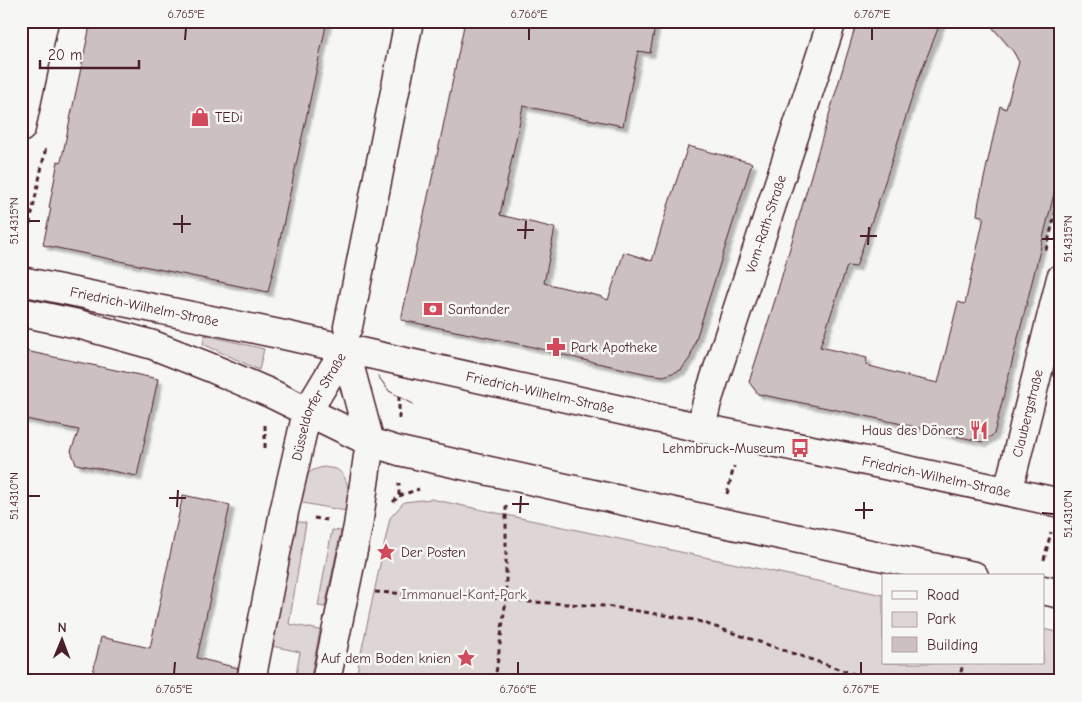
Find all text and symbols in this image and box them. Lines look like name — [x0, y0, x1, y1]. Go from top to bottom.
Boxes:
text: 6.765°E — [167, 7, 205, 21]
text: 6.766°E — [510, 7, 548, 21]
text: 6.767°E — [854, 7, 890, 21]
scale bar — [40, 38, 139, 70]
text: 20 m — [48, 46, 82, 64]
shop icon: TEDi — [189, 106, 211, 128]
place label: TEDi — [215, 109, 243, 126]
street label: Vom-Rath-Straße — [742, 173, 790, 276]
text: 51.4315°N — [7, 197, 21, 245]
text: 51.4315°N — [1061, 215, 1075, 263]
street label: Friedrich-Wilhelm-Straße — [68, 283, 220, 330]
bank icon: Santander — [422, 298, 444, 320]
place label: Santander — [448, 301, 510, 318]
pharmacy icon: Park Apotheke — [545, 336, 567, 358]
place label: Park Apotheke — [571, 339, 657, 356]
street label: Düsseldorfer Straße — [288, 350, 350, 462]
street label: Friedrich-Wilhelm-Straße — [464, 368, 616, 417]
street label: Claubergstraße — [1009, 368, 1047, 459]
restaurant icon: Haus des Döners — [968, 419, 990, 441]
place label: Haus des Döners — [862, 422, 964, 439]
bus stop icon: Lehmbruck-Museum — [789, 437, 811, 459]
place label: Lehmbruck-Museum — [662, 440, 785, 457]
street label: Friedrich-Wilhelm-Straße — [860, 452, 1012, 501]
text: 51.4310°N — [7, 472, 21, 520]
text: 51.4310°N — [1061, 490, 1075, 538]
place icon: Der Posten — [375, 541, 397, 563]
place label: Der Posten — [401, 544, 466, 561]
legend — [882, 574, 1044, 664]
park label: Immanuel-Kant-Park — [401, 586, 527, 603]
text: Road — [927, 586, 959, 604]
text: Park — [927, 610, 956, 628]
north arrow — [38, 614, 88, 664]
text: N — [58, 619, 67, 636]
text: Building — [927, 636, 978, 654]
place icon: Auf dem Boden knien — [455, 647, 477, 669]
place label: Auf dem Boden knien — [321, 650, 451, 667]
text: 6.765°E — [155, 682, 193, 696]
text: 6.766°E — [499, 682, 537, 696]
text: 6.767°E — [843, 682, 879, 696]

